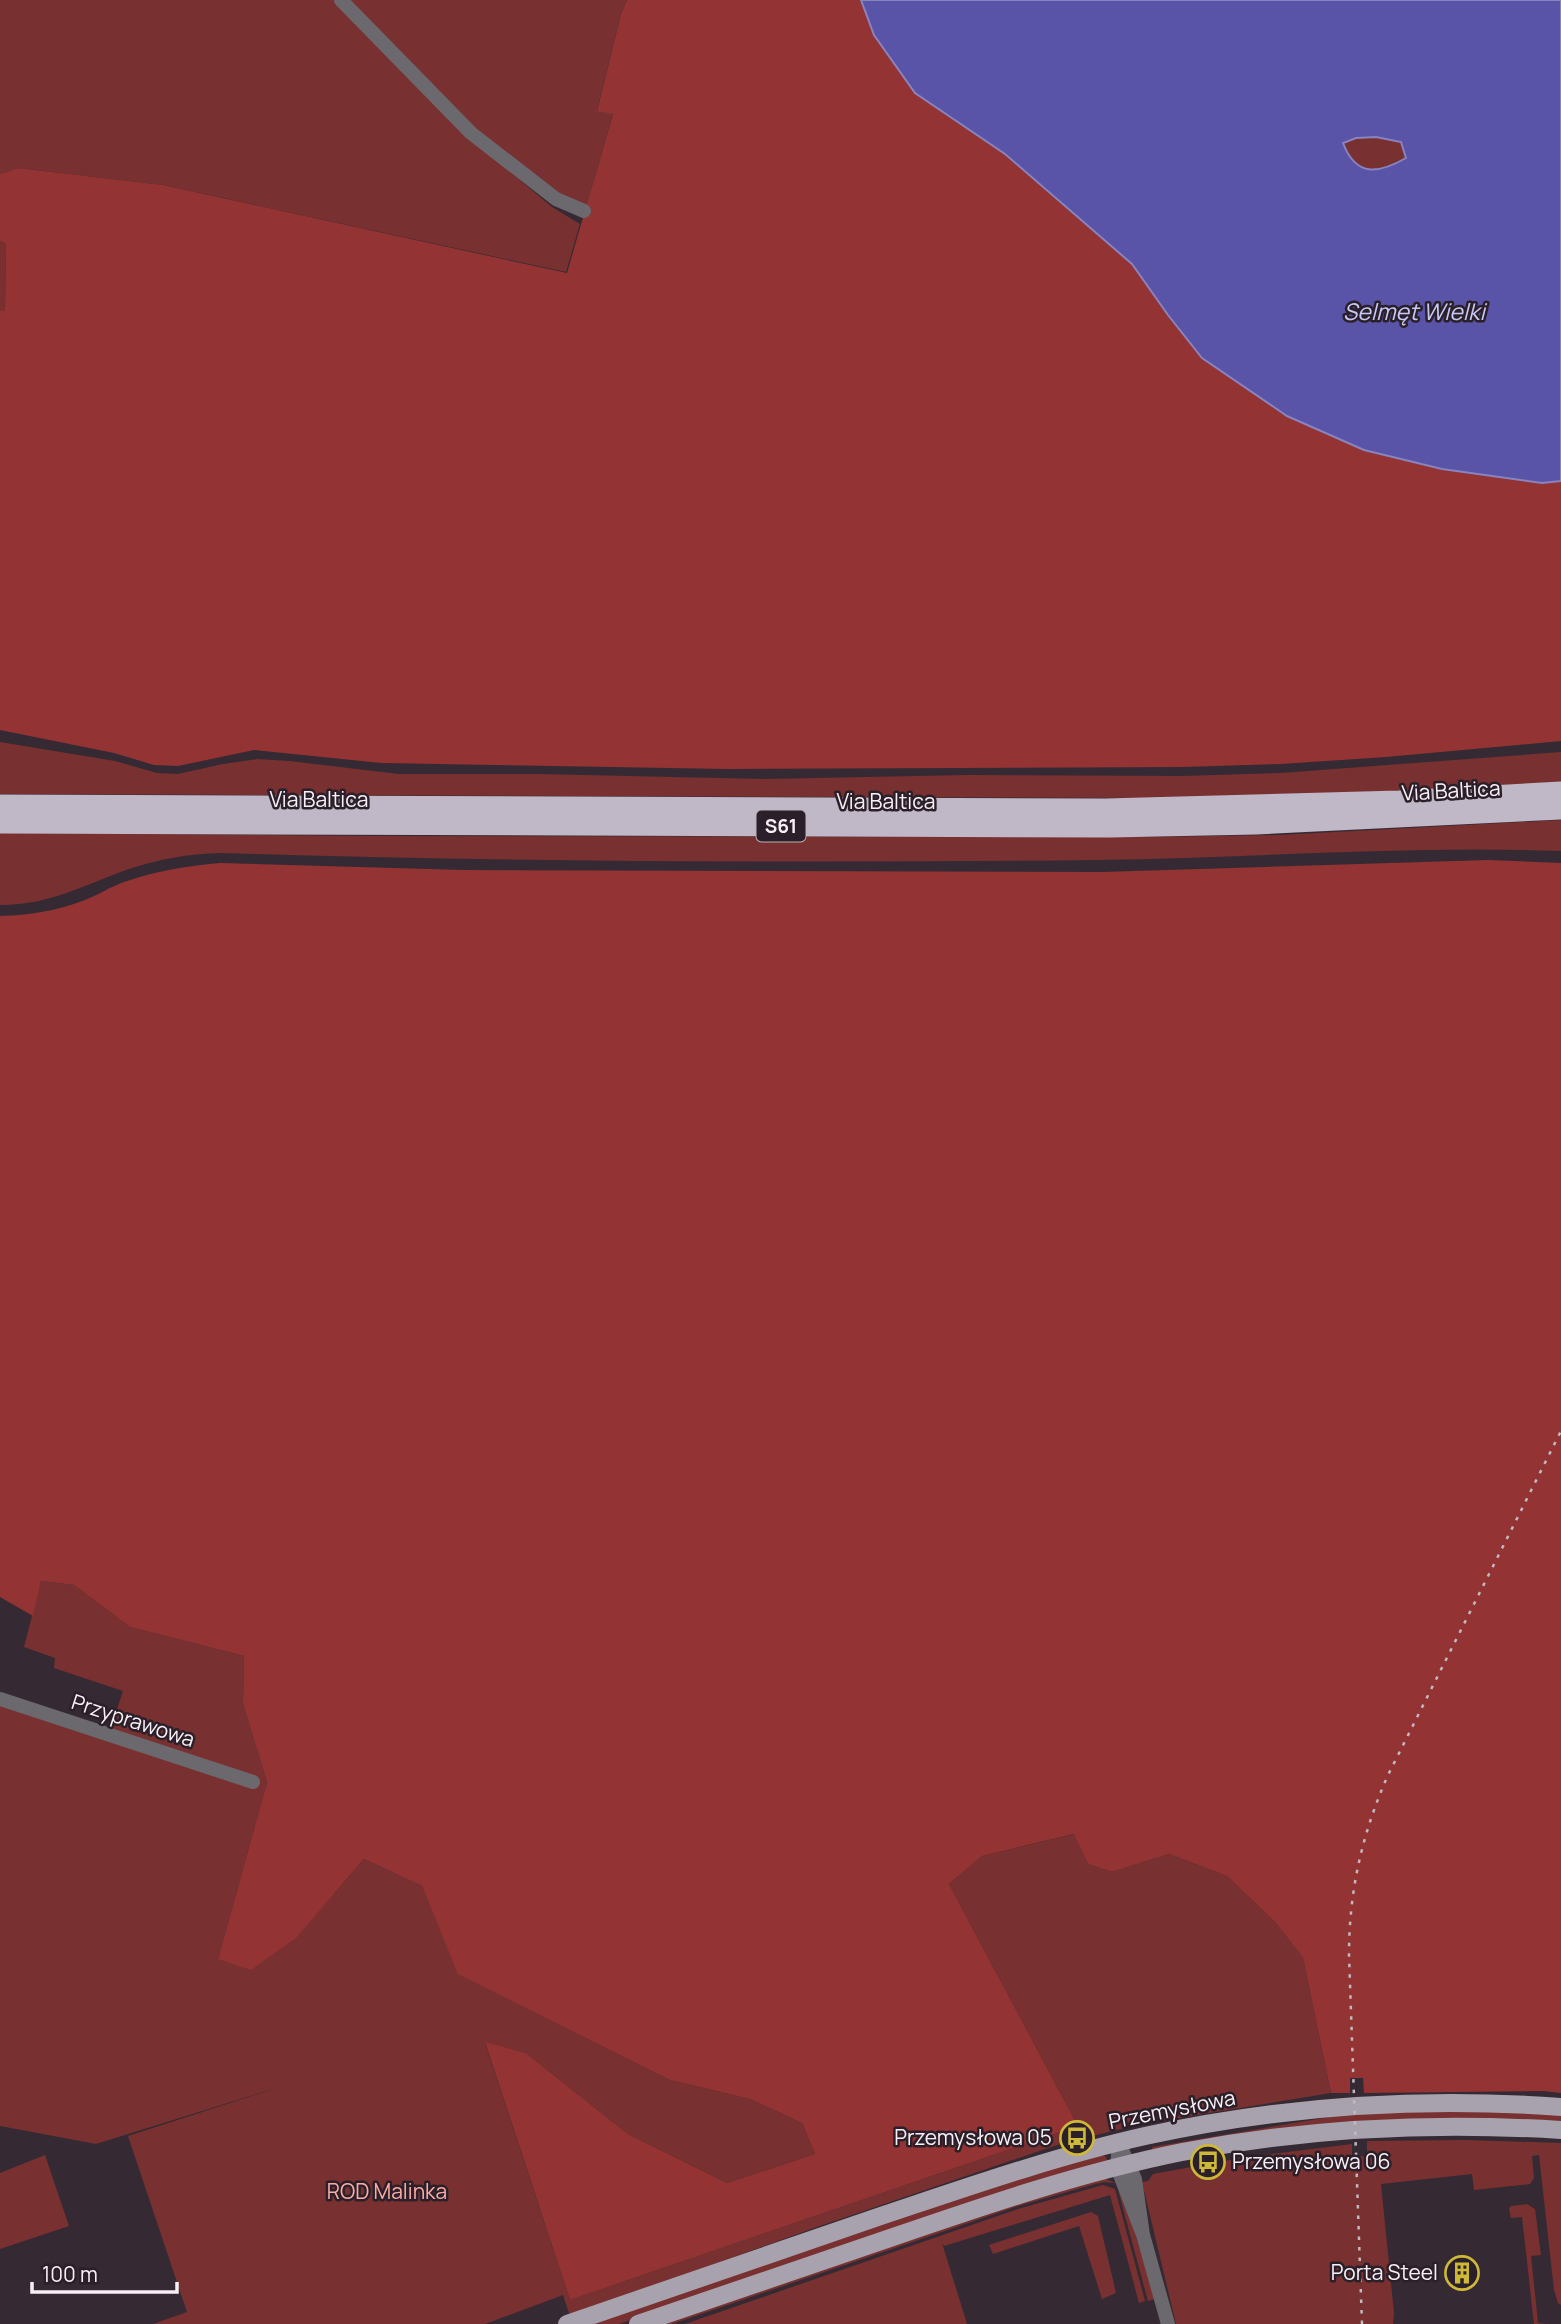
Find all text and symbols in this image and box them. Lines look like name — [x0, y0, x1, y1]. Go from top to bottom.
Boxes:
water label: Selmęt Wielki — [1343, 295, 1488, 327]
street label: Via Baltica — [1401, 773, 1501, 807]
street label: Via Baltica — [270, 785, 369, 813]
street label: Via Baltica — [837, 787, 936, 815]
road number: S61 — [756, 810, 806, 842]
street label: Przyprawowa — [68, 1687, 198, 1753]
street label: Przemysłowa — [1106, 2083, 1238, 2135]
bus stop icon: Przemysłowa 05 — [1058, 2119, 1096, 2157]
place label: Przemysłowa 05 — [894, 2123, 1052, 2151]
bus stop icon: Przemysłowa 06 — [1189, 2143, 1227, 2181]
place label: Przemysłowa 06 — [1232, 2147, 1391, 2175]
park label: ROD Malinka — [327, 2177, 447, 2205]
scale bar — [32, 2250, 177, 2294]
building icon: Porta Steel — [1443, 2254, 1481, 2292]
place label: Porta Steel — [1331, 2258, 1438, 2286]
text: 100 m — [42, 2260, 98, 2288]

